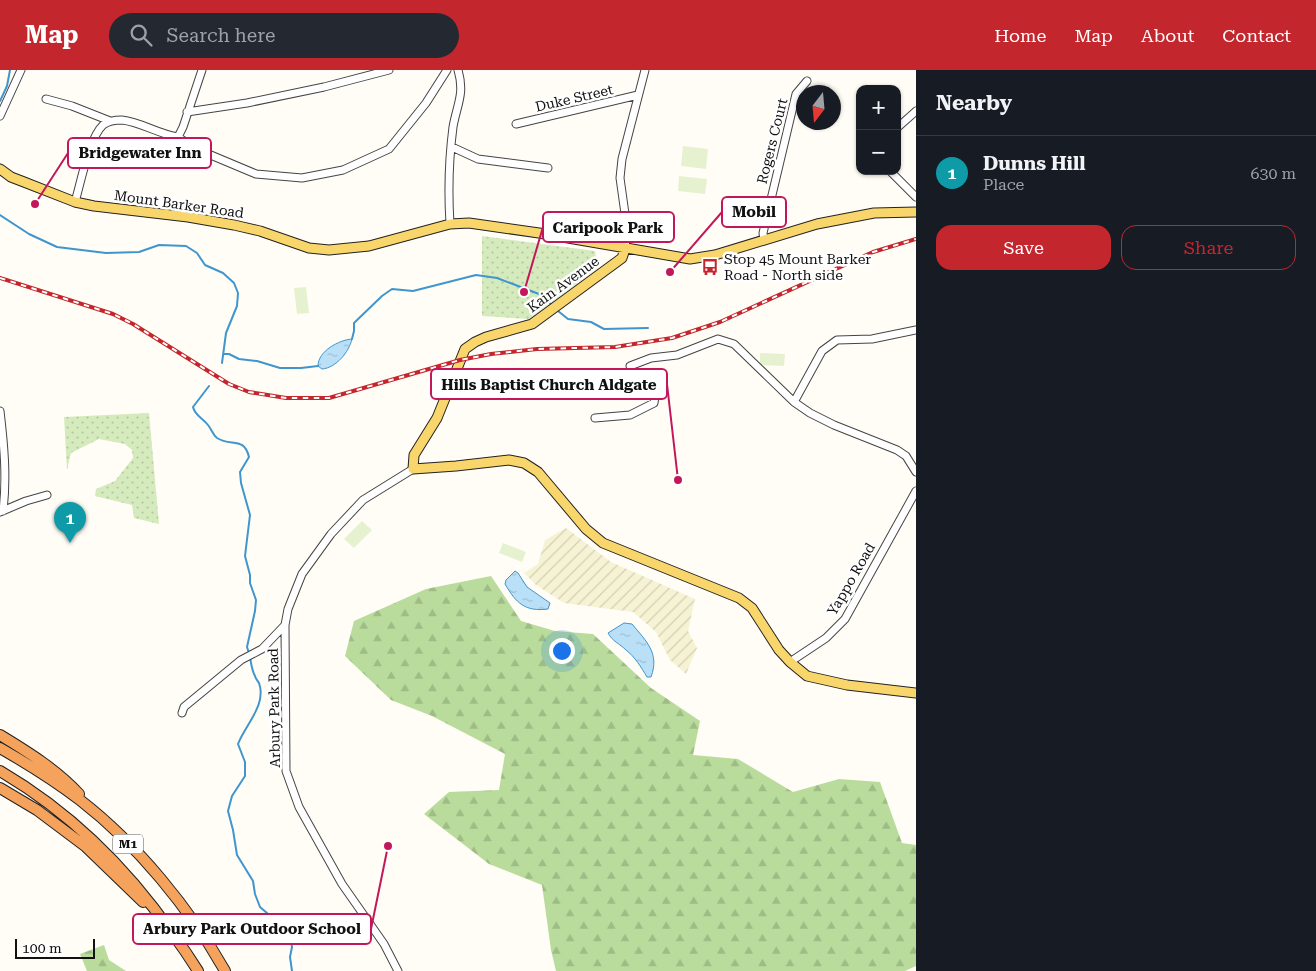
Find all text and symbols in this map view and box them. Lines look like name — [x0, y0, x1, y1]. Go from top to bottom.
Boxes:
search box — [109, 13, 459, 58]
text: Map — [25, 21, 79, 49]
icon: search — [127, 21, 155, 49]
text: Search here — [167, 24, 275, 47]
text: Home — [994, 25, 1046, 46]
text: Map — [1074, 25, 1113, 46]
text: About — [1141, 25, 1194, 46]
text: Contact — [1222, 25, 1291, 46]
street label: Duke Street — [534, 81, 614, 115]
north arrow — [796, 85, 841, 130]
map controls — [856, 85, 901, 175]
button: + — [856, 85, 901, 130]
text: Nearby — [936, 91, 1012, 115]
street label: Rogers Court — [754, 96, 790, 186]
button: − — [856, 130, 901, 175]
callout: Bridgewater Inn — [68, 138, 211, 168]
text: Bridgewater Inn — [79, 144, 201, 162]
text: Dunns Hill — [983, 152, 1085, 175]
text: 1 — [948, 164, 956, 183]
text: 630 m — [1250, 164, 1296, 183]
text: Place — [983, 175, 1024, 194]
street label: Mount Barker Road — [113, 187, 245, 221]
callout: Mobil — [722, 197, 786, 227]
text: Mobil — [732, 203, 776, 221]
callout: Caripook Park — [543, 212, 674, 242]
text: Caripook Park — [553, 219, 664, 237]
button: Save — [936, 225, 1111, 270]
button: Share — [1121, 225, 1296, 270]
place label: Stop 45 Mount Barker Road - North side — [724, 251, 871, 283]
street label: Kain Avenue — [524, 252, 602, 315]
bus stop icon: Stop 45 Mount Barker Road - North side — [700, 257, 720, 277]
callout: Hills Baptist Church Aldgate — [431, 369, 667, 399]
text: Hills Baptist Church Aldgate — [441, 376, 657, 394]
pin: 1 — [54, 502, 86, 543]
street label: Yappo Road — [824, 540, 878, 618]
your location — [549, 638, 575, 664]
street label: Arbury Park Road — [265, 648, 283, 768]
road number: M1 — [113, 834, 143, 854]
callout: Arbury Park Outdoor School — [133, 914, 371, 944]
text: Arbury Park Outdoor School — [143, 920, 361, 938]
scale bar — [15, 936, 95, 959]
text: 100 m — [22, 940, 62, 956]

